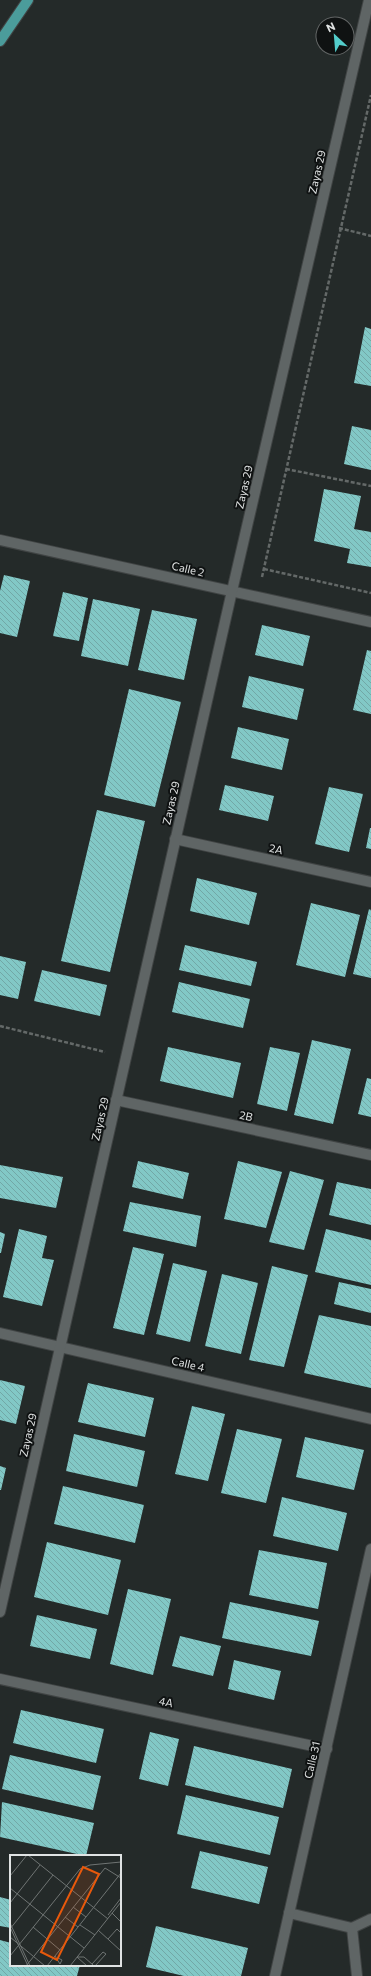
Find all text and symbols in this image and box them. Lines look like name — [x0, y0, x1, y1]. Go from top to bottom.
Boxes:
north arrow — [315, 16, 355, 56]
text: N — [324, 19, 337, 34]
street label: Zayas 29 — [305, 149, 328, 195]
street label: Zayas 29 — [232, 464, 255, 510]
street label: Calle 2 — [171, 558, 206, 579]
street label: Zayas 29 — [159, 780, 182, 826]
street label: 2A — [268, 841, 285, 856]
street label: Zayas 29 — [88, 1096, 111, 1142]
street label: 2B — [238, 1108, 254, 1123]
street label: Calle 4 — [170, 1353, 206, 1374]
street label: Zayas 29 — [16, 1412, 39, 1458]
street label: 4A — [158, 1694, 175, 1709]
street label: Calle 31 — [301, 1740, 322, 1780]
inset map — [10, 1855, 121, 1966]

